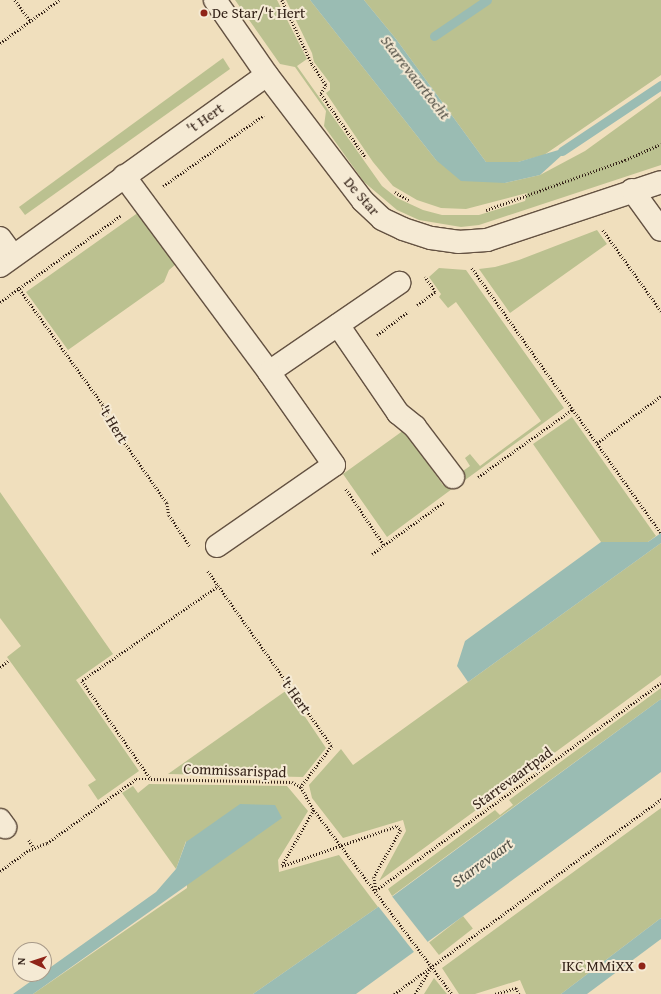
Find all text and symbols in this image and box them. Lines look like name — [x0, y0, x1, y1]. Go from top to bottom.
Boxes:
place label: De Star/'t Hert — [212, 4, 305, 22]
marker: De Star/'t Hert — [199, 8, 209, 18]
water label: Starrevaarttocht — [377, 31, 455, 123]
street label: 't Hert — [183, 99, 227, 137]
street label: De Star — [340, 173, 384, 219]
street label: 't Hert — [96, 402, 132, 446]
street label: 't Hert — [277, 673, 315, 717]
street label: Starrevaartpad — [468, 743, 556, 813]
street label: Commissarispad — [183, 759, 287, 781]
water label: Starrevaart — [448, 833, 516, 891]
north arrow — [12, 942, 52, 982]
text: N — [13, 957, 29, 966]
place label: IKC MMiXX — [562, 957, 634, 975]
marker: IKC MMiXX — [637, 961, 647, 971]

